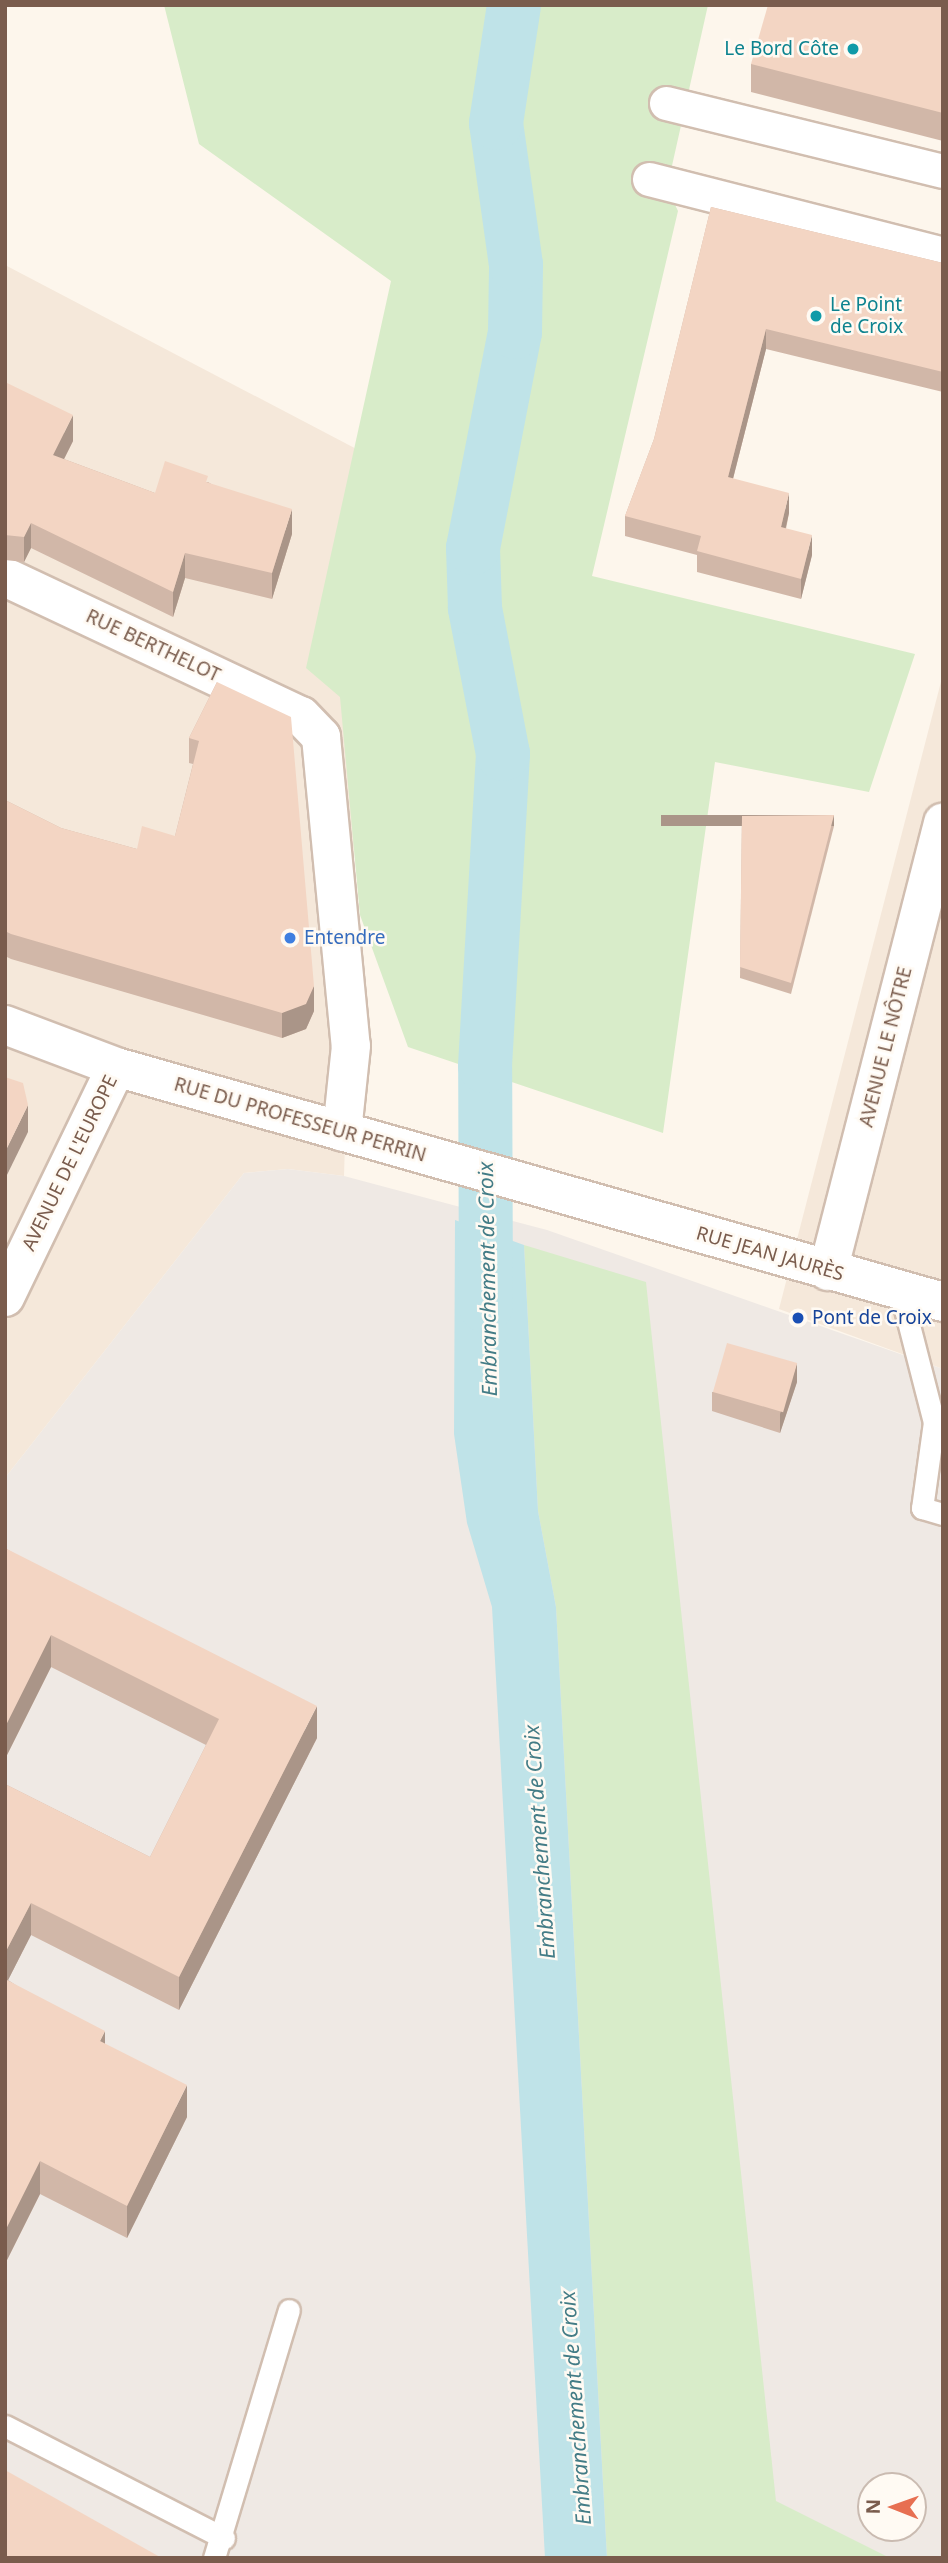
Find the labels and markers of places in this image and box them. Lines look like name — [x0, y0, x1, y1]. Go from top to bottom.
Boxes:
place label: Le Bord Côte — [724, 38, 839, 60]
marker: Le Bord Côte — [845, 41, 861, 57]
place label: Le Point de Croix — [830, 294, 903, 338]
marker: Le Point de Croix — [808, 308, 824, 324]
place label: Entendre — [304, 927, 385, 949]
marker: Entendre — [282, 930, 298, 946]
place label: Pont de Croix — [812, 1307, 932, 1329]
marker: Pont de Croix — [790, 1310, 806, 1326]

